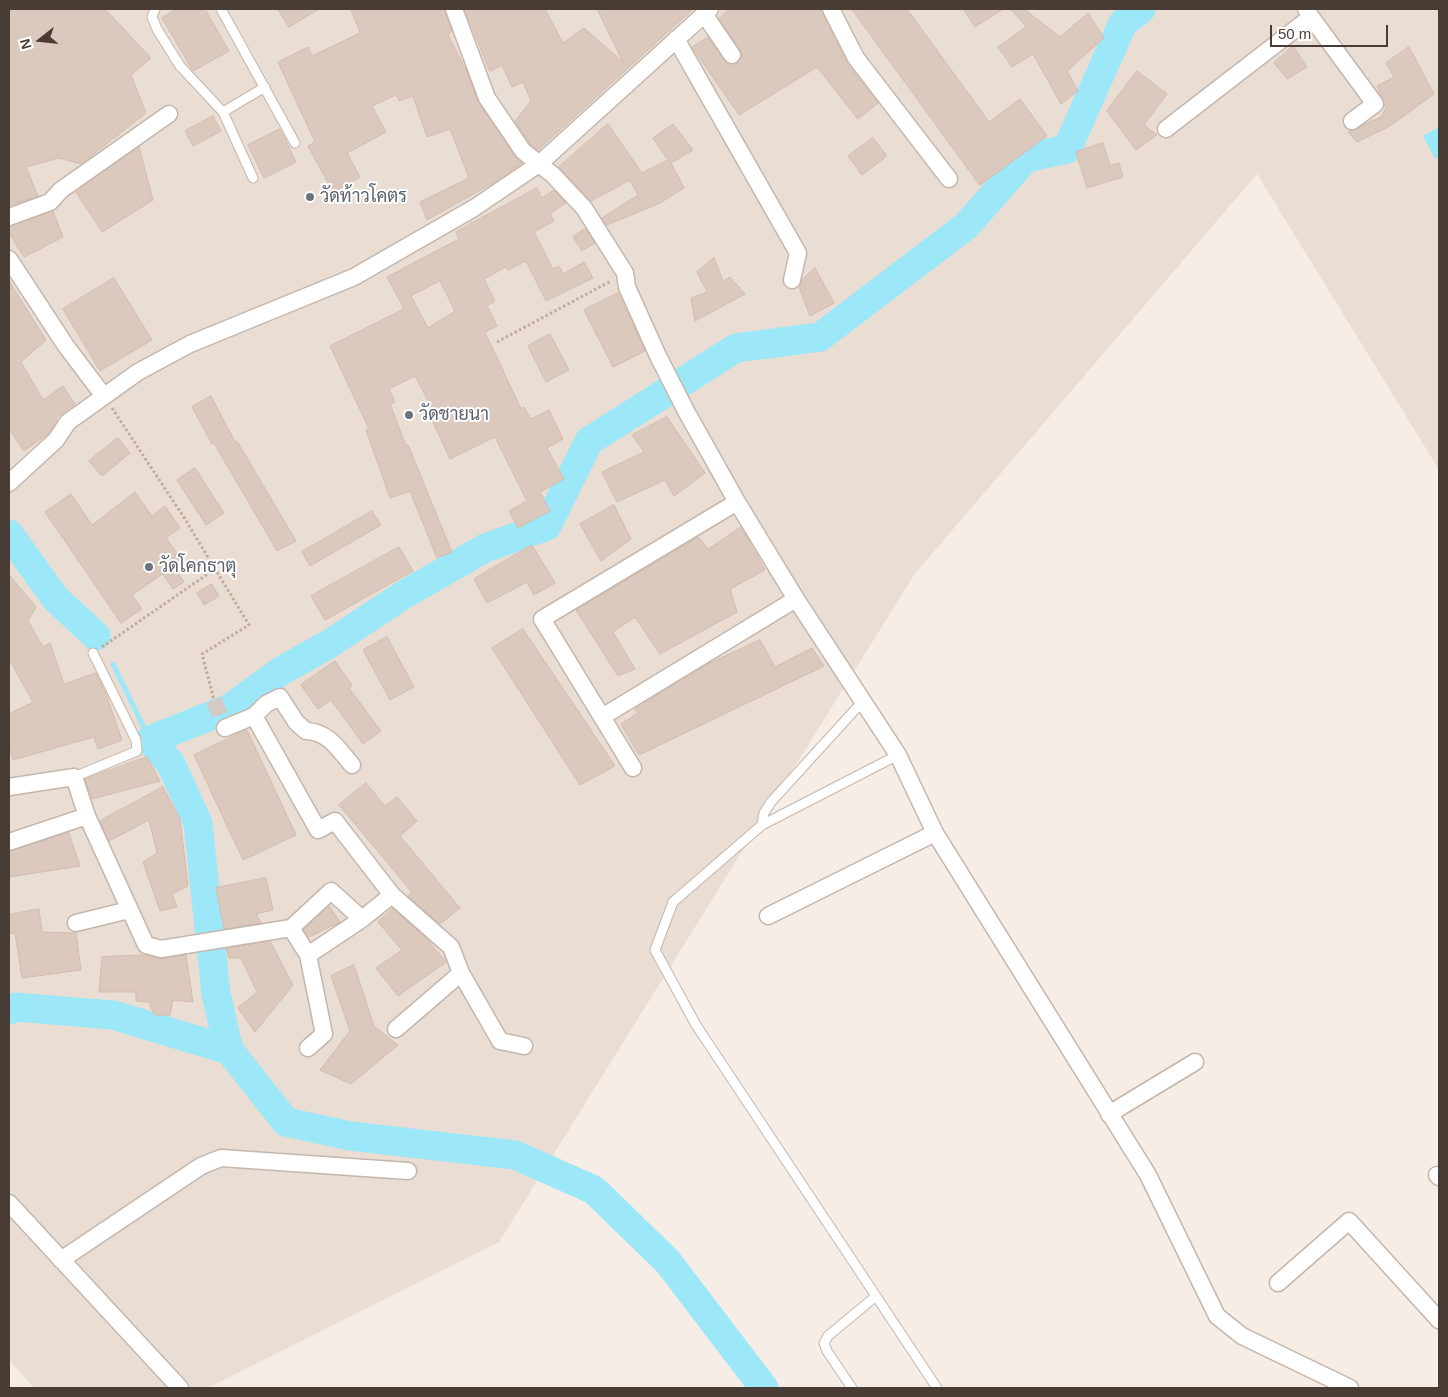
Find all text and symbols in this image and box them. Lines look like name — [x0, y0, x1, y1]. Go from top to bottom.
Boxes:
north arrow — [15, 15, 65, 65]
scale bar — [1273, 15, 1390, 47]
text: 50 m — [1278, 25, 1311, 42]
text: N — [16, 37, 35, 51]
place label: วัดท้าวโคตร — [320, 186, 407, 208]
marker: วัดท้าวโคตร — [304, 191, 316, 203]
place label: วัดชายนา — [419, 404, 489, 426]
marker: วัดชายนา — [403, 409, 415, 421]
place label: วัดโคกธาตุ — [159, 556, 236, 578]
marker: วัดโคกธาตุ — [143, 561, 155, 573]

